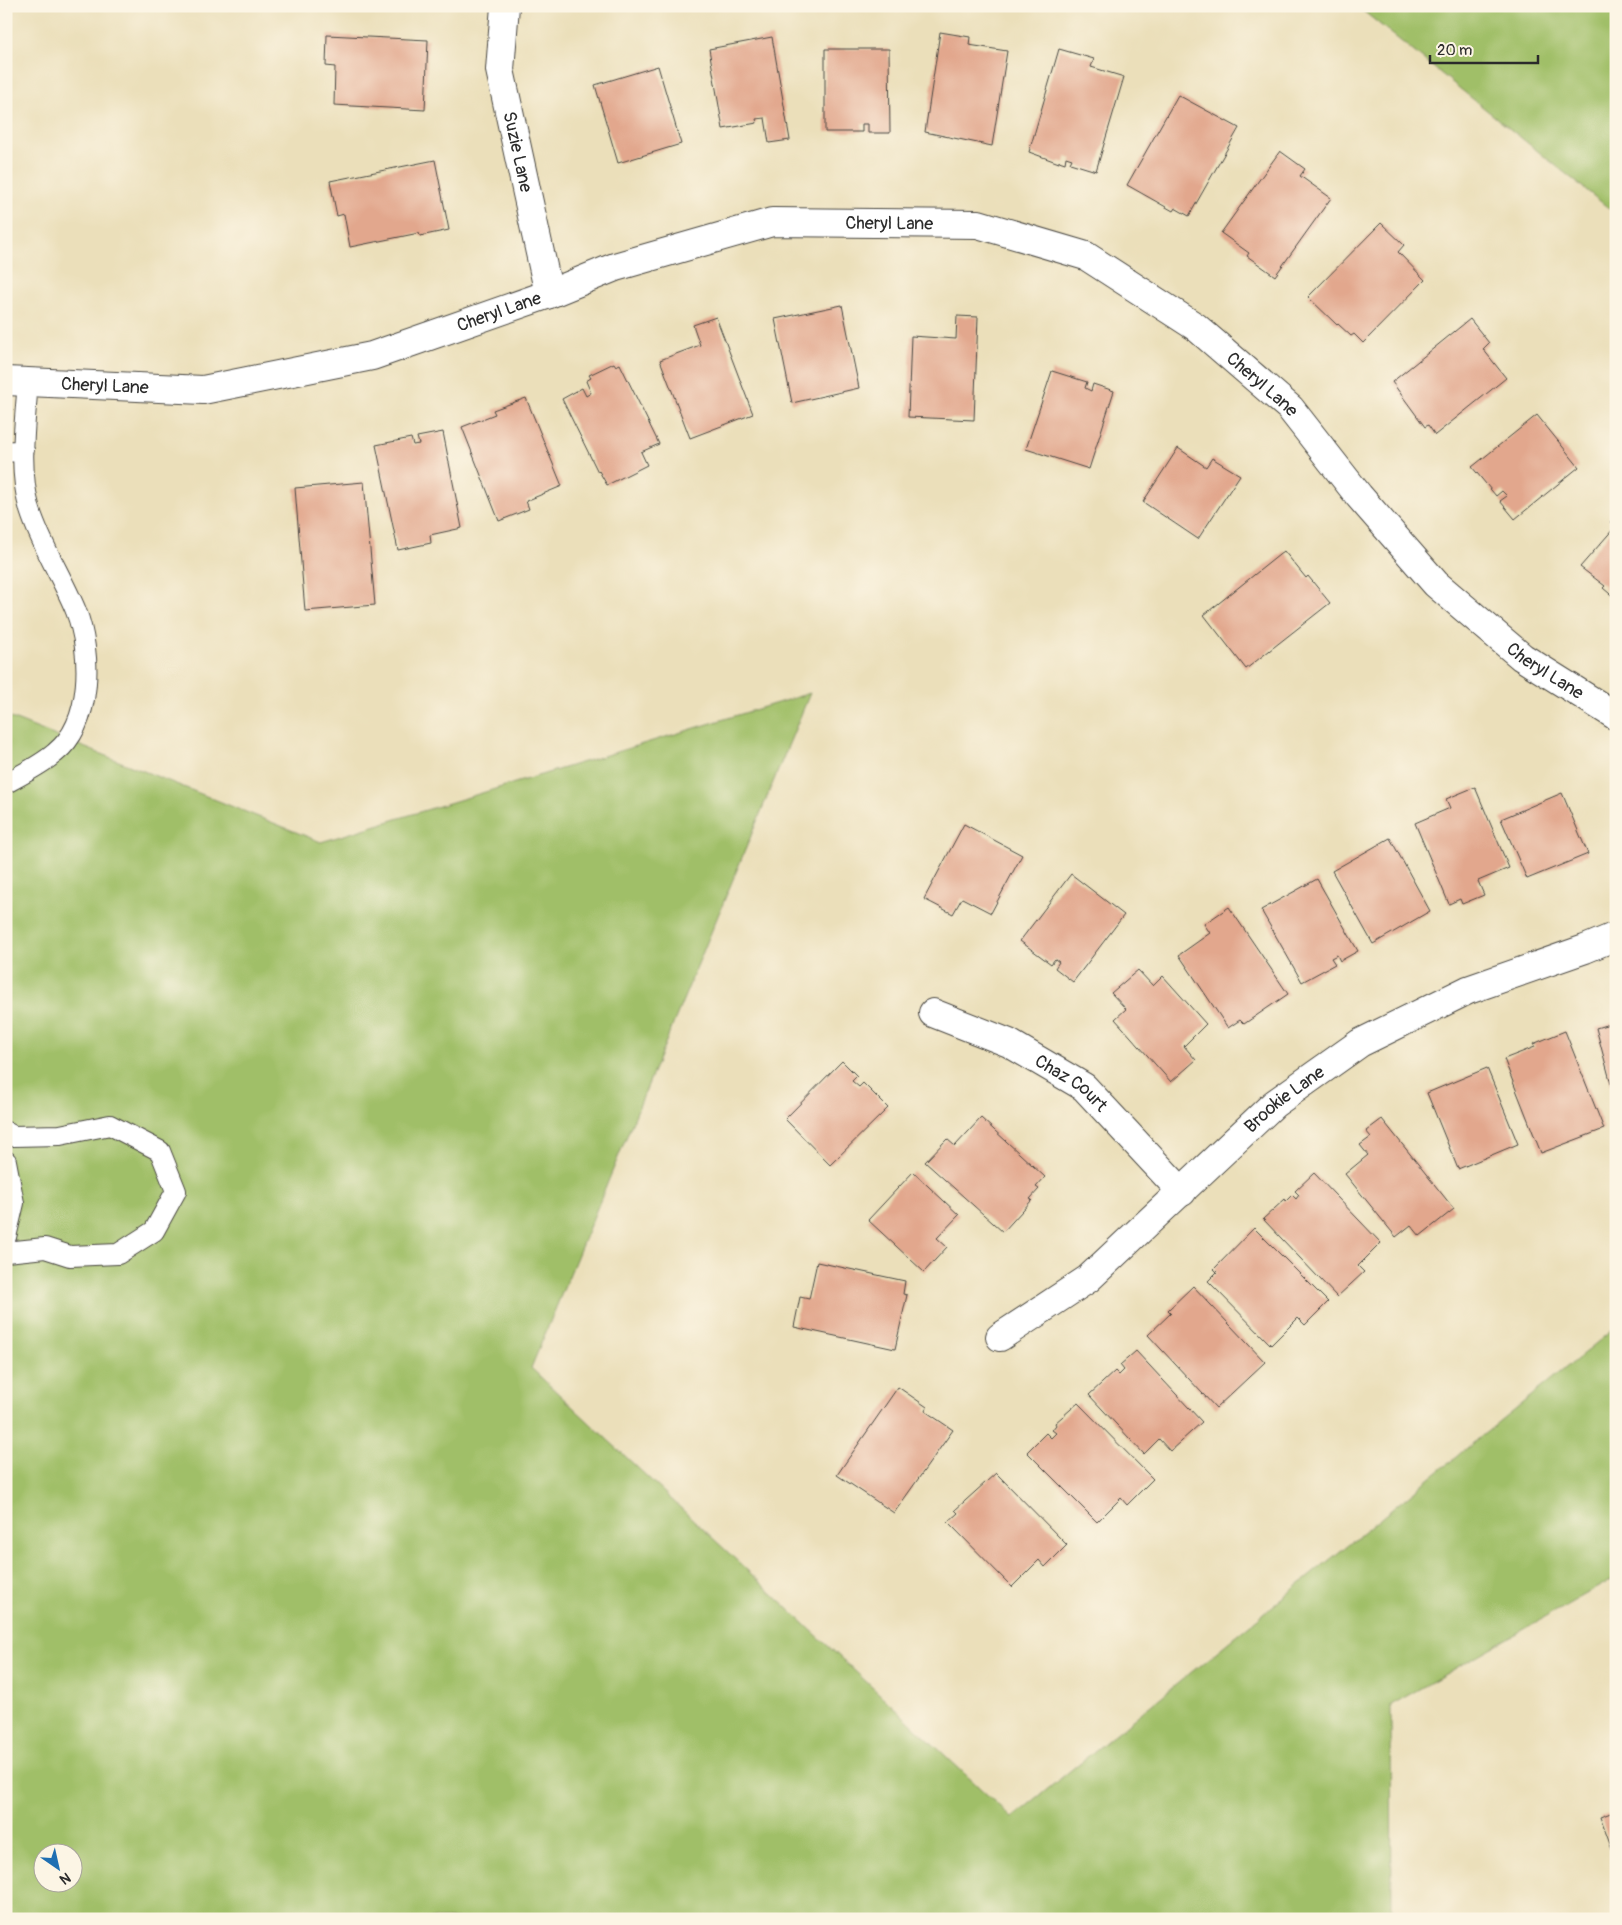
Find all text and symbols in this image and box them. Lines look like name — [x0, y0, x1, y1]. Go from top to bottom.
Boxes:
scale bar — [1430, 32, 1537, 64]
text: 20 m — [1437, 41, 1472, 60]
street label: Suzie Lane — [498, 109, 538, 195]
street label: Cheryl Lane — [845, 211, 933, 235]
street label: Cheryl Lane — [454, 286, 544, 337]
street label: Cheryl Lane — [1222, 347, 1304, 421]
street label: Cheryl Lane — [60, 372, 149, 399]
street label: Cheryl Lane — [1502, 637, 1588, 705]
street label: Chaz Court — [1031, 1049, 1113, 1117]
street label: Brookie Lane — [1239, 1060, 1329, 1138]
north arrow — [32, 1842, 82, 1892]
text: N — [56, 1869, 74, 1888]

